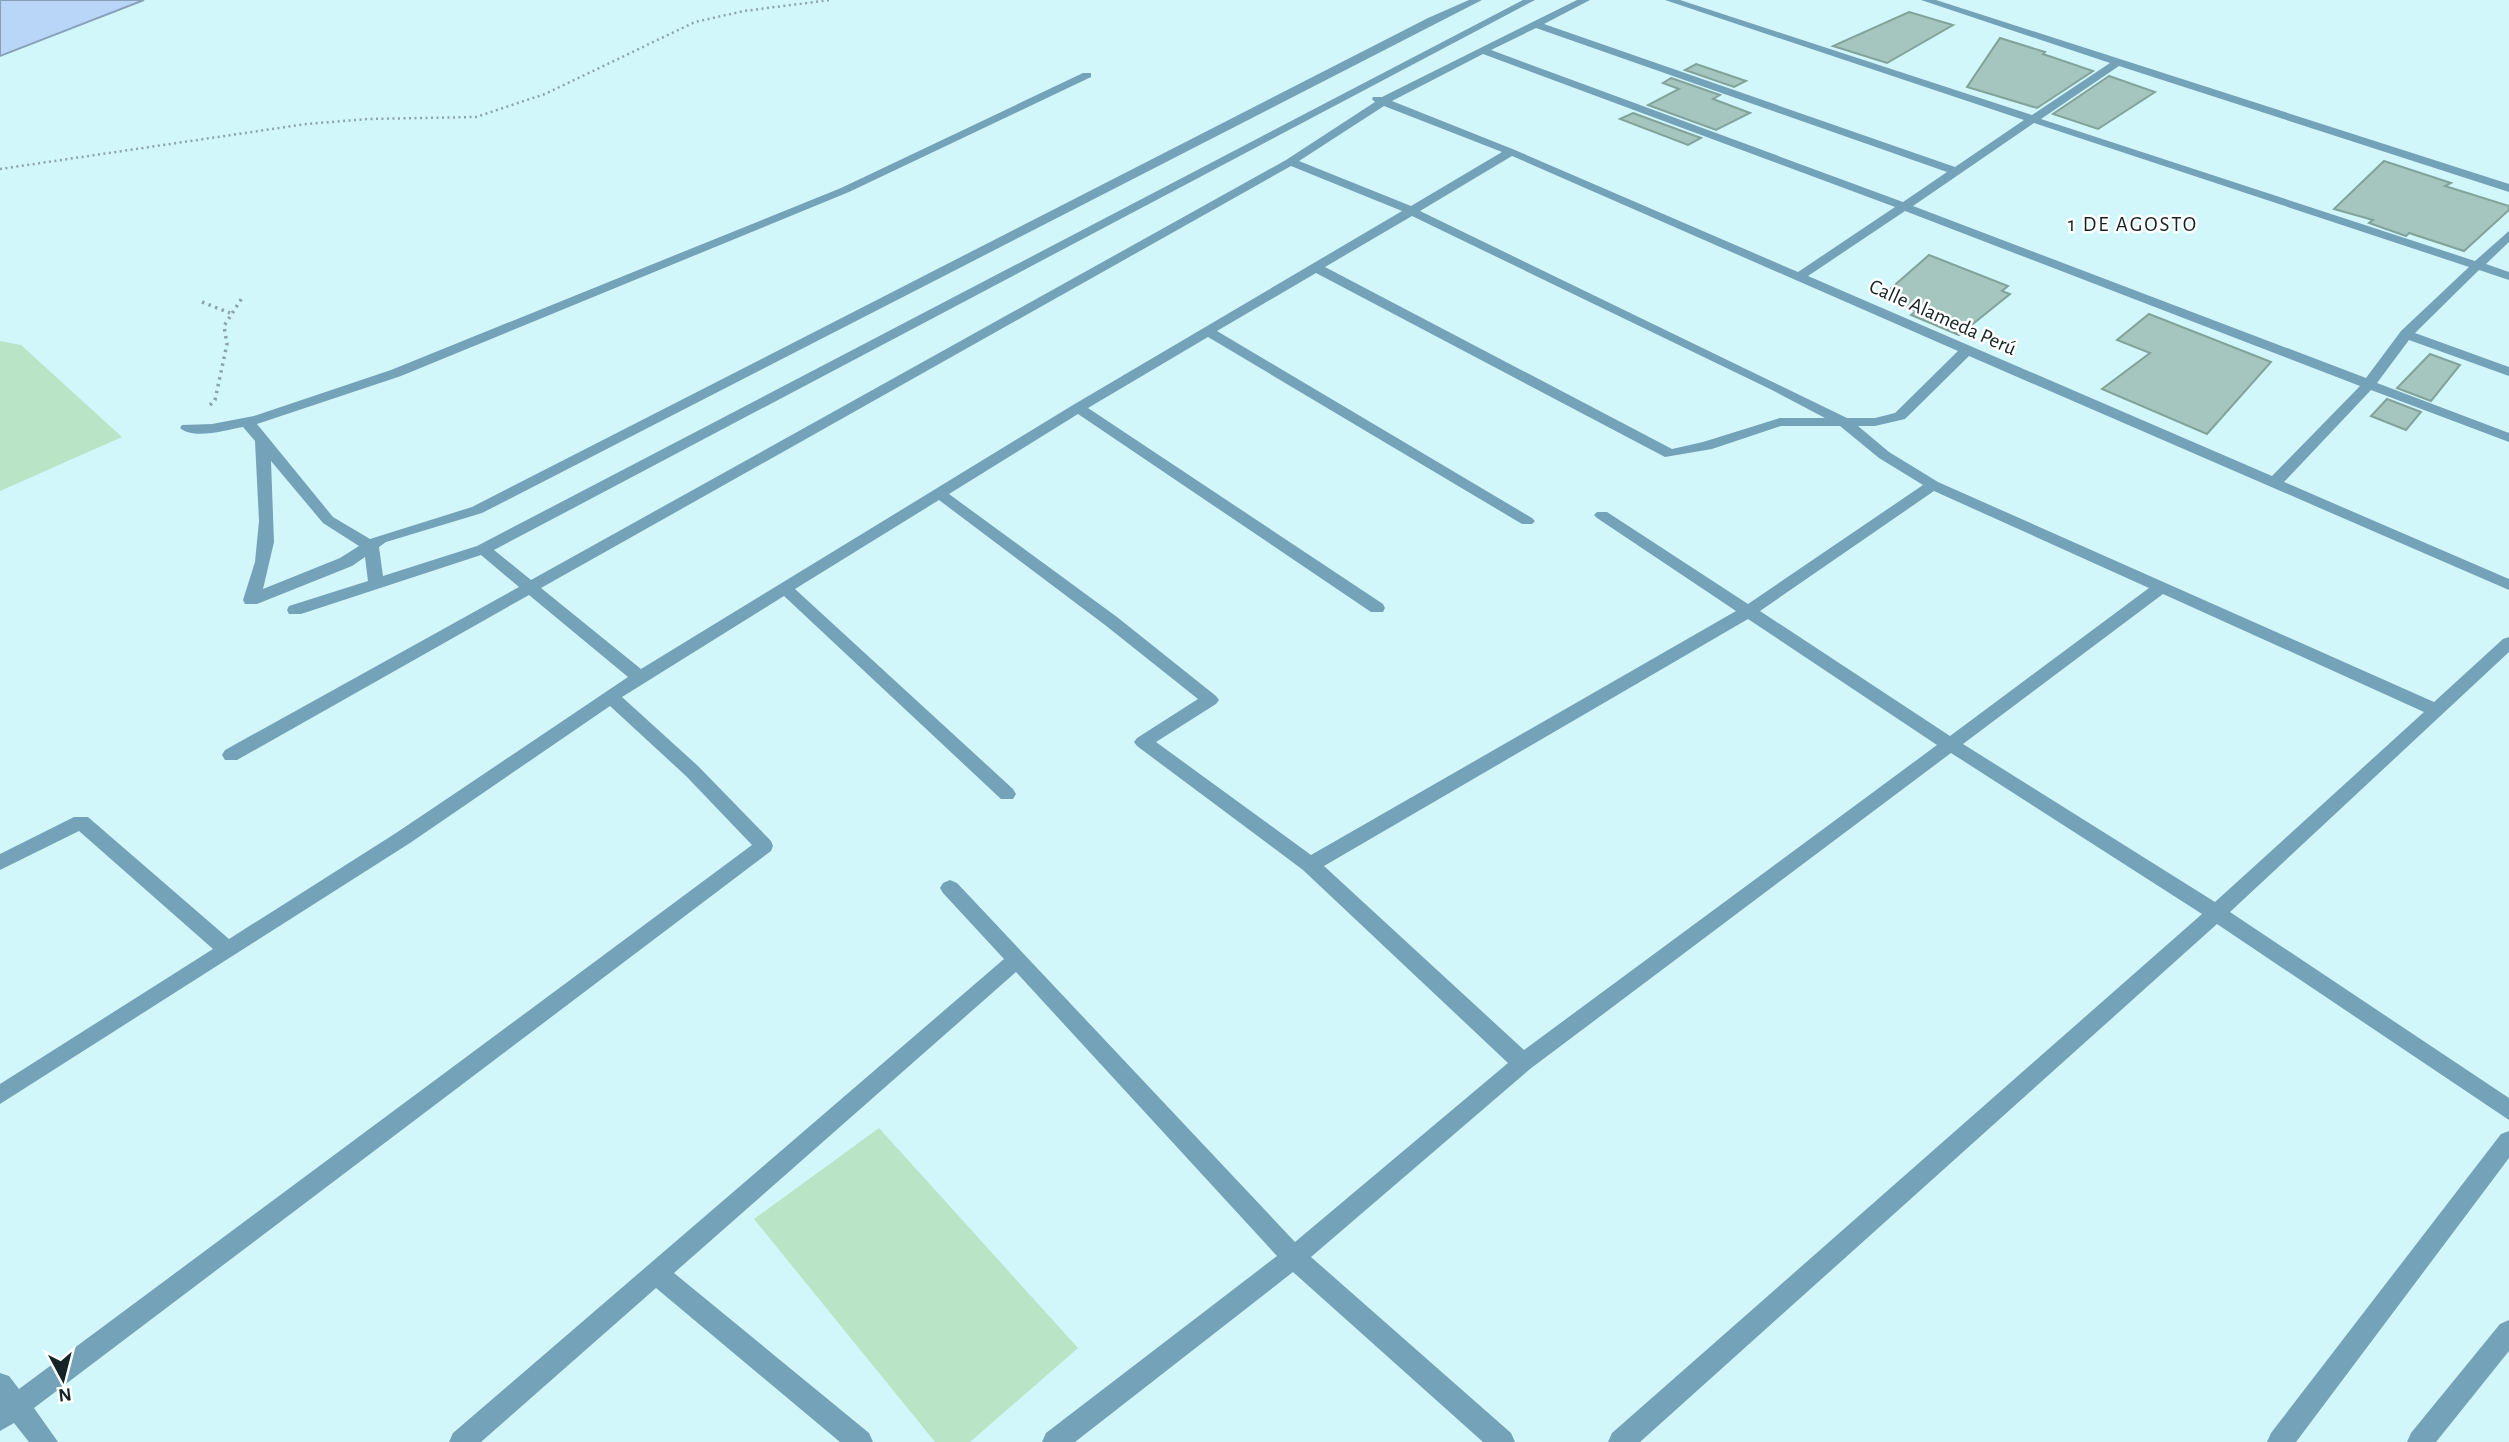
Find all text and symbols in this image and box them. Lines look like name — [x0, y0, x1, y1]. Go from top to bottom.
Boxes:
district label: 1 DE AGOSTO — [2068, 214, 2198, 235]
street label: Calle Alameda Perú — [1866, 276, 2020, 359]
north arrow — [28, 1344, 98, 1414]
text: N — [57, 1384, 73, 1405]

